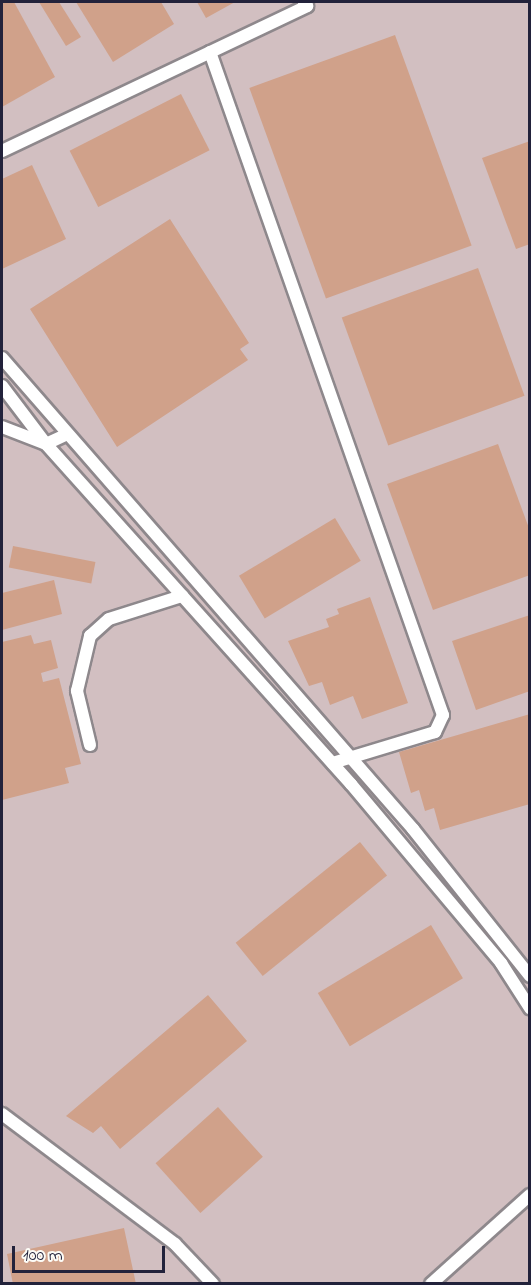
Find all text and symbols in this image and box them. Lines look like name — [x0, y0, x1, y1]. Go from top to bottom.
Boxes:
scale bar — [15, 1234, 168, 1272]
text: 100 m — [23, 1243, 63, 1269]

